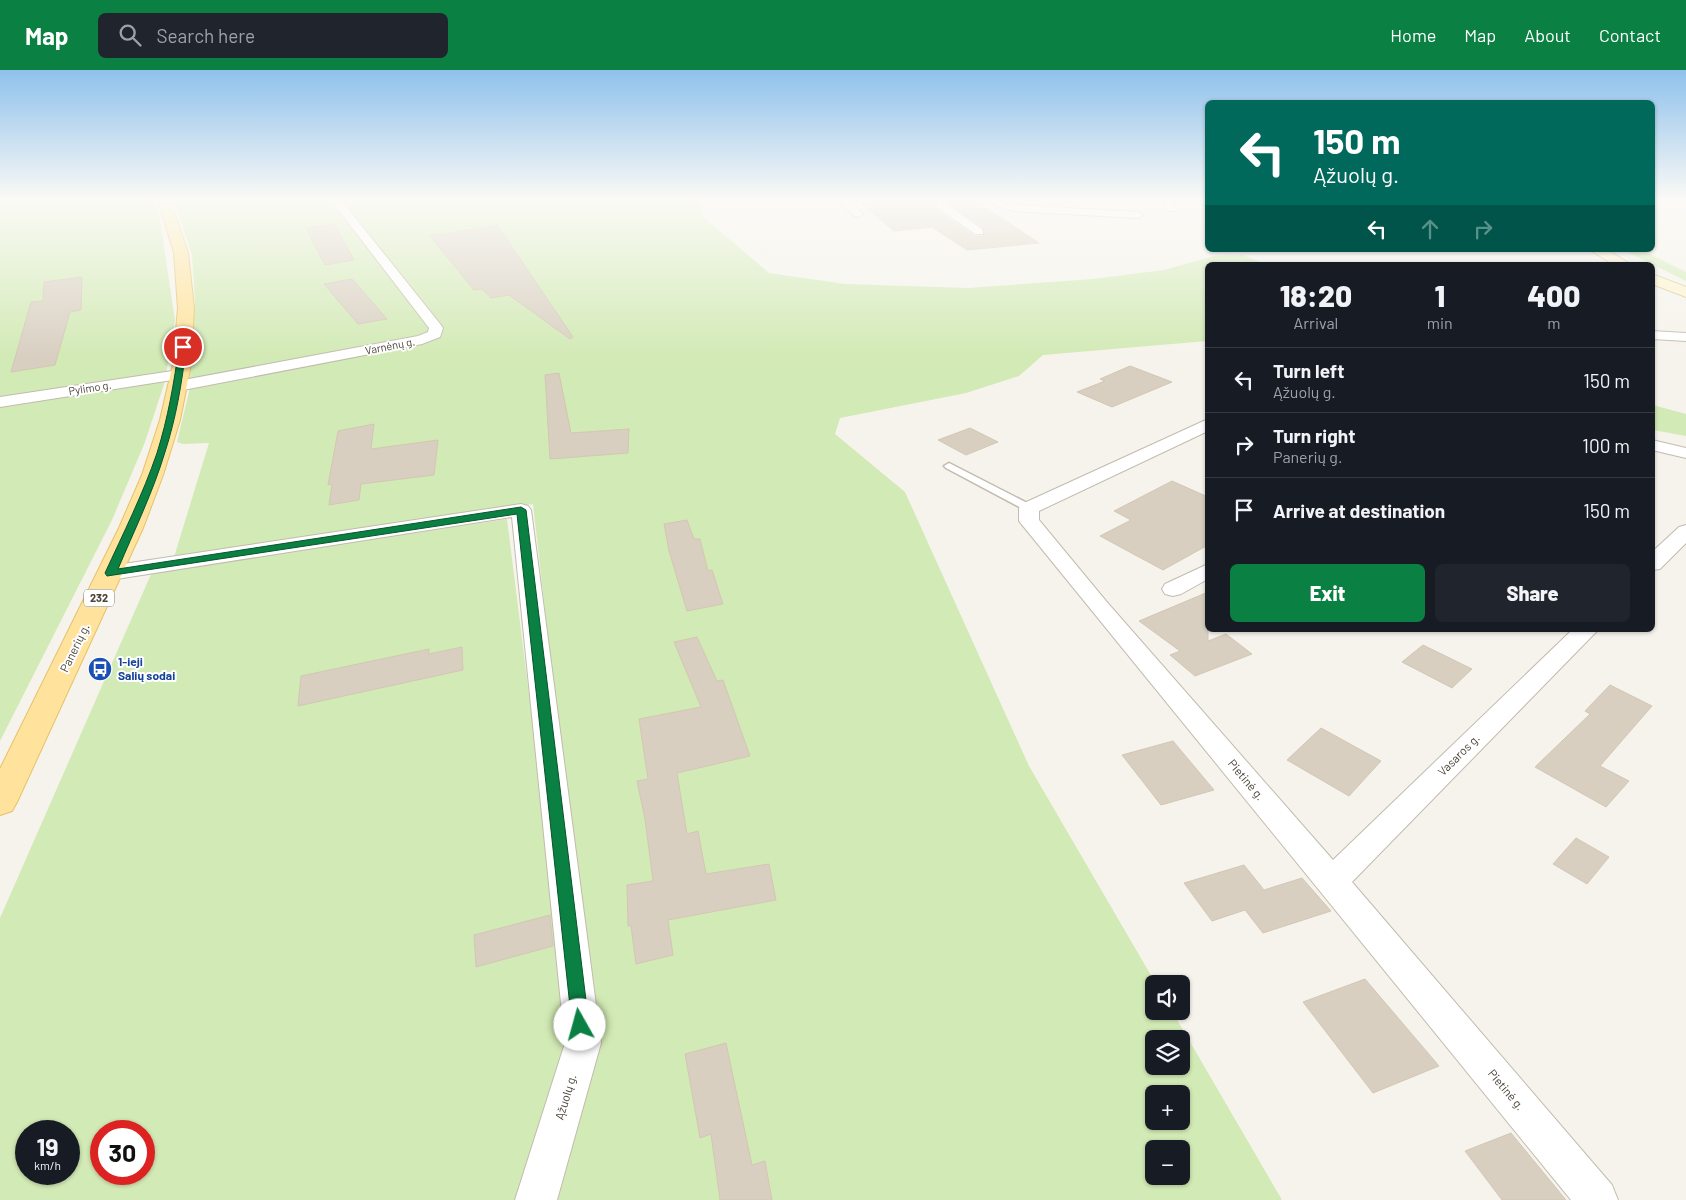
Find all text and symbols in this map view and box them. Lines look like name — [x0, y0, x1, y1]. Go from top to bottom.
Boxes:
search box — [98, 13, 448, 58]
text: Map — [25, 21, 68, 50]
icon: search — [116, 21, 144, 49]
text: Search here — [156, 24, 255, 47]
text: Home — [1390, 24, 1436, 46]
text: Map — [1464, 24, 1496, 46]
text: About — [1524, 24, 1571, 46]
text: Contact — [1599, 24, 1661, 46]
text: 150 m — [1313, 119, 1400, 161]
icon: left — [1230, 120, 1295, 185]
text: Ąžuolų g. — [1313, 161, 1399, 187]
icon: left — [1363, 215, 1391, 243]
icon: ahead — [1416, 215, 1444, 243]
icon: right — [1469, 215, 1497, 243]
text: 18:20 — [1280, 277, 1352, 313]
text: 1 — [1434, 277, 1445, 313]
text: 400 — [1527, 277, 1580, 313]
text: Arrival — [1294, 313, 1338, 332]
text: min — [1427, 313, 1453, 332]
text: m — [1547, 313, 1560, 332]
pin — [162, 326, 204, 368]
icon: arrive — [169, 333, 197, 361]
street label: Varnėnų g. — [364, 334, 416, 357]
text: Turn left — [1273, 359, 1344, 382]
icon: left — [1230, 366, 1258, 394]
text: 150 m — [1583, 369, 1630, 392]
street label: Pylimo g. — [68, 378, 112, 397]
text: Ąžuolų g. — [1273, 382, 1336, 401]
text: Turn right — [1273, 424, 1355, 447]
icon: right — [1230, 431, 1258, 459]
text: 100 m — [1582, 434, 1630, 457]
text: Panerių g. — [1273, 447, 1342, 466]
icon: arrive — [1230, 496, 1258, 524]
text: Arrive at destination — [1273, 499, 1445, 522]
text: 150 m — [1583, 499, 1630, 522]
button: Exit — [1230, 564, 1425, 622]
button: Share — [1435, 564, 1630, 622]
road number: 232 — [84, 590, 114, 606]
street label: Panerių g. — [56, 621, 92, 674]
place label: 1-ieji Salių sodai — [118, 654, 175, 682]
bus stop icon: 1-ieji Salių sodai — [87, 656, 113, 682]
street label: Vasaros g. — [1434, 730, 1482, 778]
street label: Pietinė g. — [1226, 756, 1268, 803]
map controls — [1145, 975, 1190, 1185]
button: sound — [1145, 975, 1190, 1020]
position arrow — [553, 998, 605, 1050]
button: layers — [1145, 1030, 1190, 1075]
street label: Pietinė g. — [1486, 1066, 1528, 1113]
street label: Ąžuolų g. — [551, 1072, 579, 1121]
button: + — [1145, 1085, 1190, 1130]
speed limit sign: 30 — [90, 1120, 155, 1185]
text: 19 — [36, 1131, 59, 1161]
button: − — [1145, 1140, 1190, 1185]
text: km/h — [34, 1158, 61, 1172]

